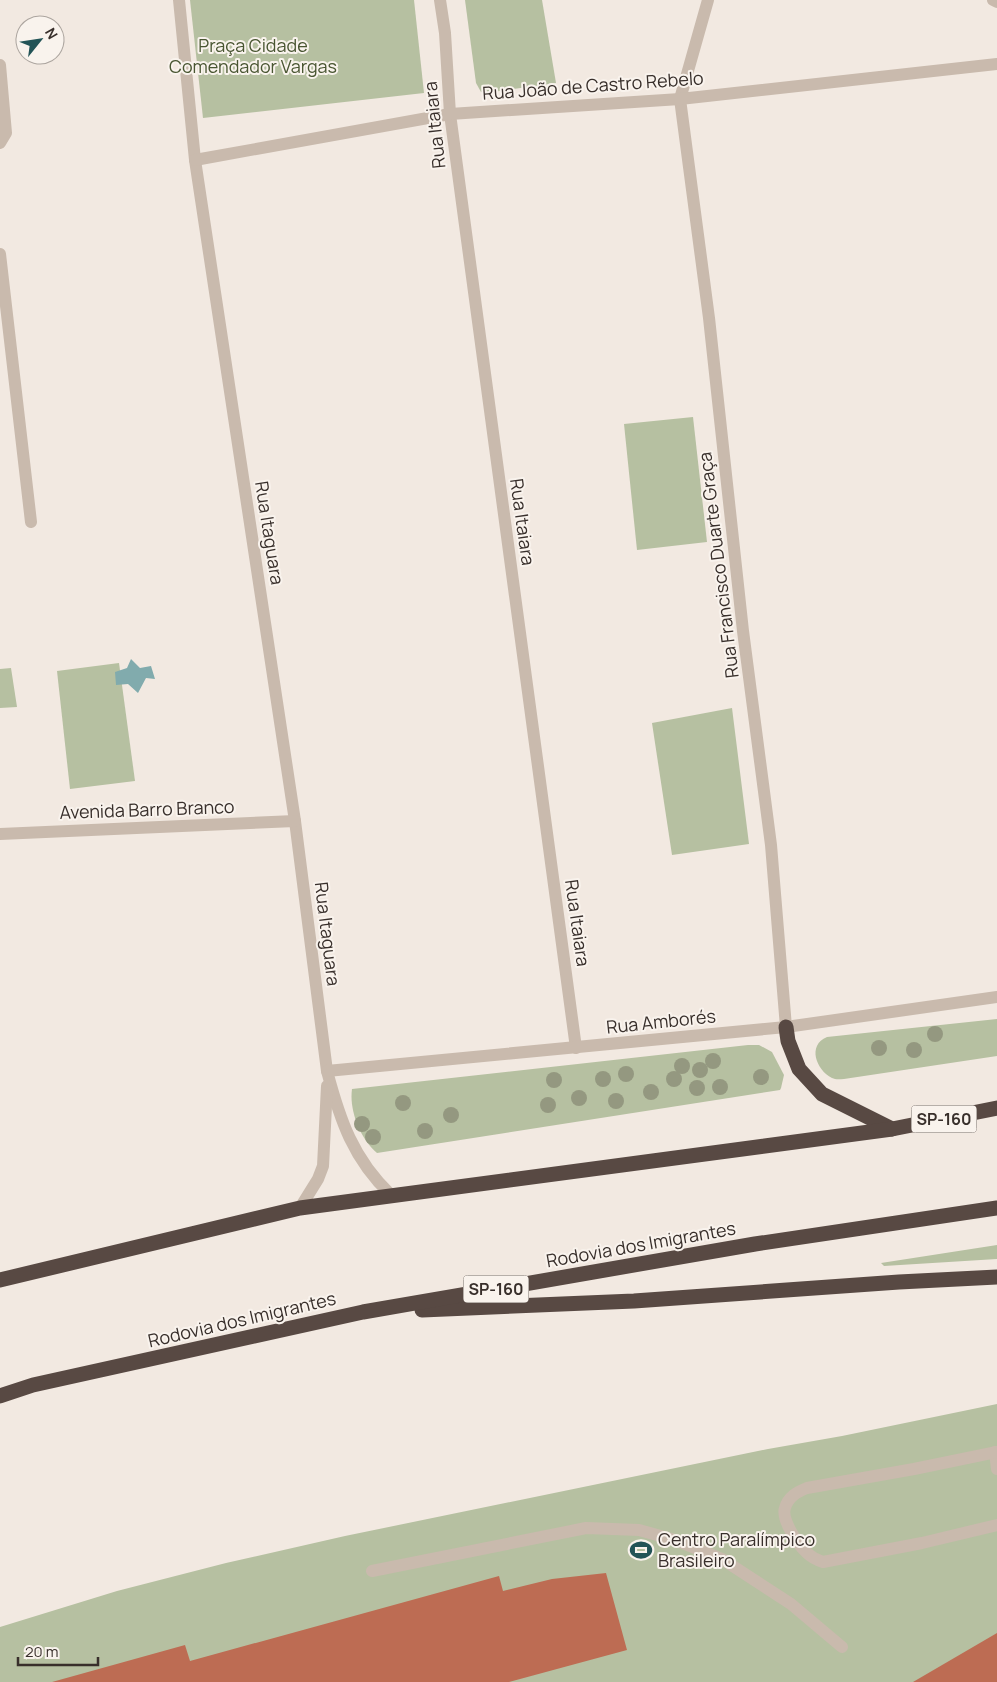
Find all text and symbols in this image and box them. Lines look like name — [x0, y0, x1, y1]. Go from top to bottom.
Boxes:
north arrow — [15, 15, 65, 65]
text: N — [41, 24, 62, 42]
park label: Praça Cidade Comendador Vargas — [169, 33, 337, 78]
street label: Rua João de Castro Rebelo — [482, 65, 704, 105]
street label: Rua Itaiara — [418, 80, 451, 170]
street label: Rua Francisco Duarte Graça — [692, 451, 744, 680]
street label: Rua Itaiara — [505, 477, 541, 567]
street label: Rua Itaguara — [250, 479, 290, 586]
street label: Avenida Barro Branco — [59, 794, 235, 824]
street label: Rua Itaiara — [560, 878, 596, 968]
street label: Rua Itaguara — [310, 881, 346, 987]
street label: Rua Amborés — [605, 1003, 717, 1039]
road number: SP-160 — [912, 1106, 976, 1132]
street label: Rodovia dos Imigrantes — [544, 1216, 738, 1273]
road number: SP-160 — [464, 1276, 528, 1302]
street label: Rodovia dos Imigrantes — [145, 1286, 338, 1352]
place label: Centro Paralímpico Brasileiro — [658, 1527, 815, 1572]
sports icon: Centro Paralímpico Brasileiro — [628, 1537, 654, 1563]
scale bar — [18, 1634, 98, 1666]
text: 20 m — [25, 1641, 58, 1662]

